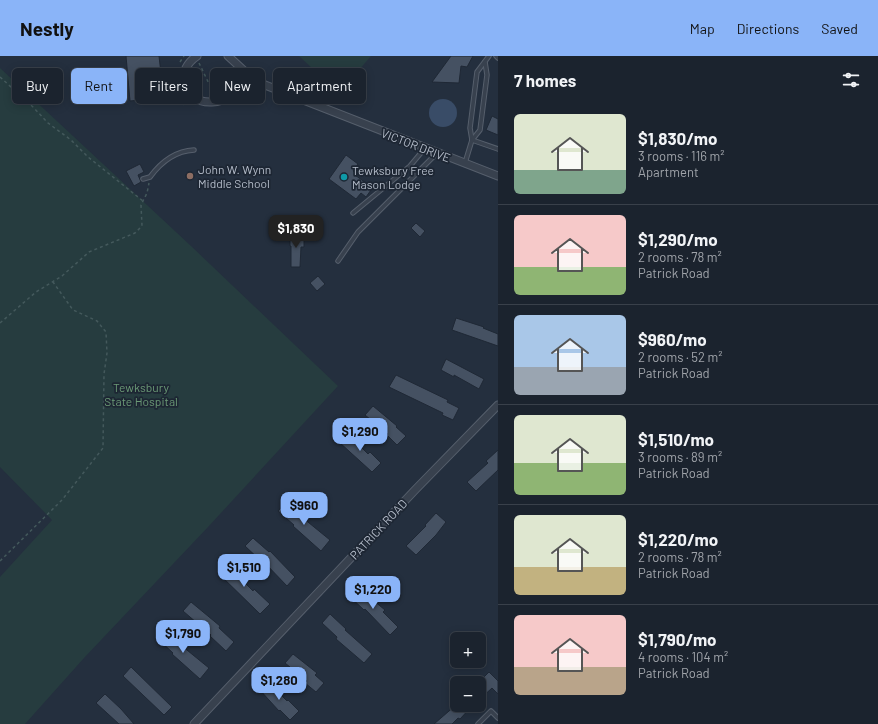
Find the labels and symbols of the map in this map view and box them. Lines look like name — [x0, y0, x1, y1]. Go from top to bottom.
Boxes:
street label: VICTOR DRIVE — [379, 125, 453, 165]
place label: John W. Wynn Middle School — [198, 162, 271, 190]
place label: Tewksbury Free Mason Lodge — [352, 163, 434, 191]
marker: John W. Wynn Middle School — [185, 171, 195, 181]
marker: Tewksbury Free Mason Lodge — [339, 172, 349, 182]
pin: $1,830 — [263, 215, 329, 249]
park label: Tewksbury State Hospital — [104, 380, 178, 408]
pin: $1,290 — [327, 418, 393, 452]
pin: $960 — [280, 492, 328, 526]
street label: PATRICK ROAD — [347, 496, 409, 562]
pin: $1,510 — [211, 554, 277, 588]
pin: $1,220 — [340, 576, 406, 610]
pin: $1,790 — [150, 620, 216, 654]
pin: $1,280 — [246, 667, 312, 701]

